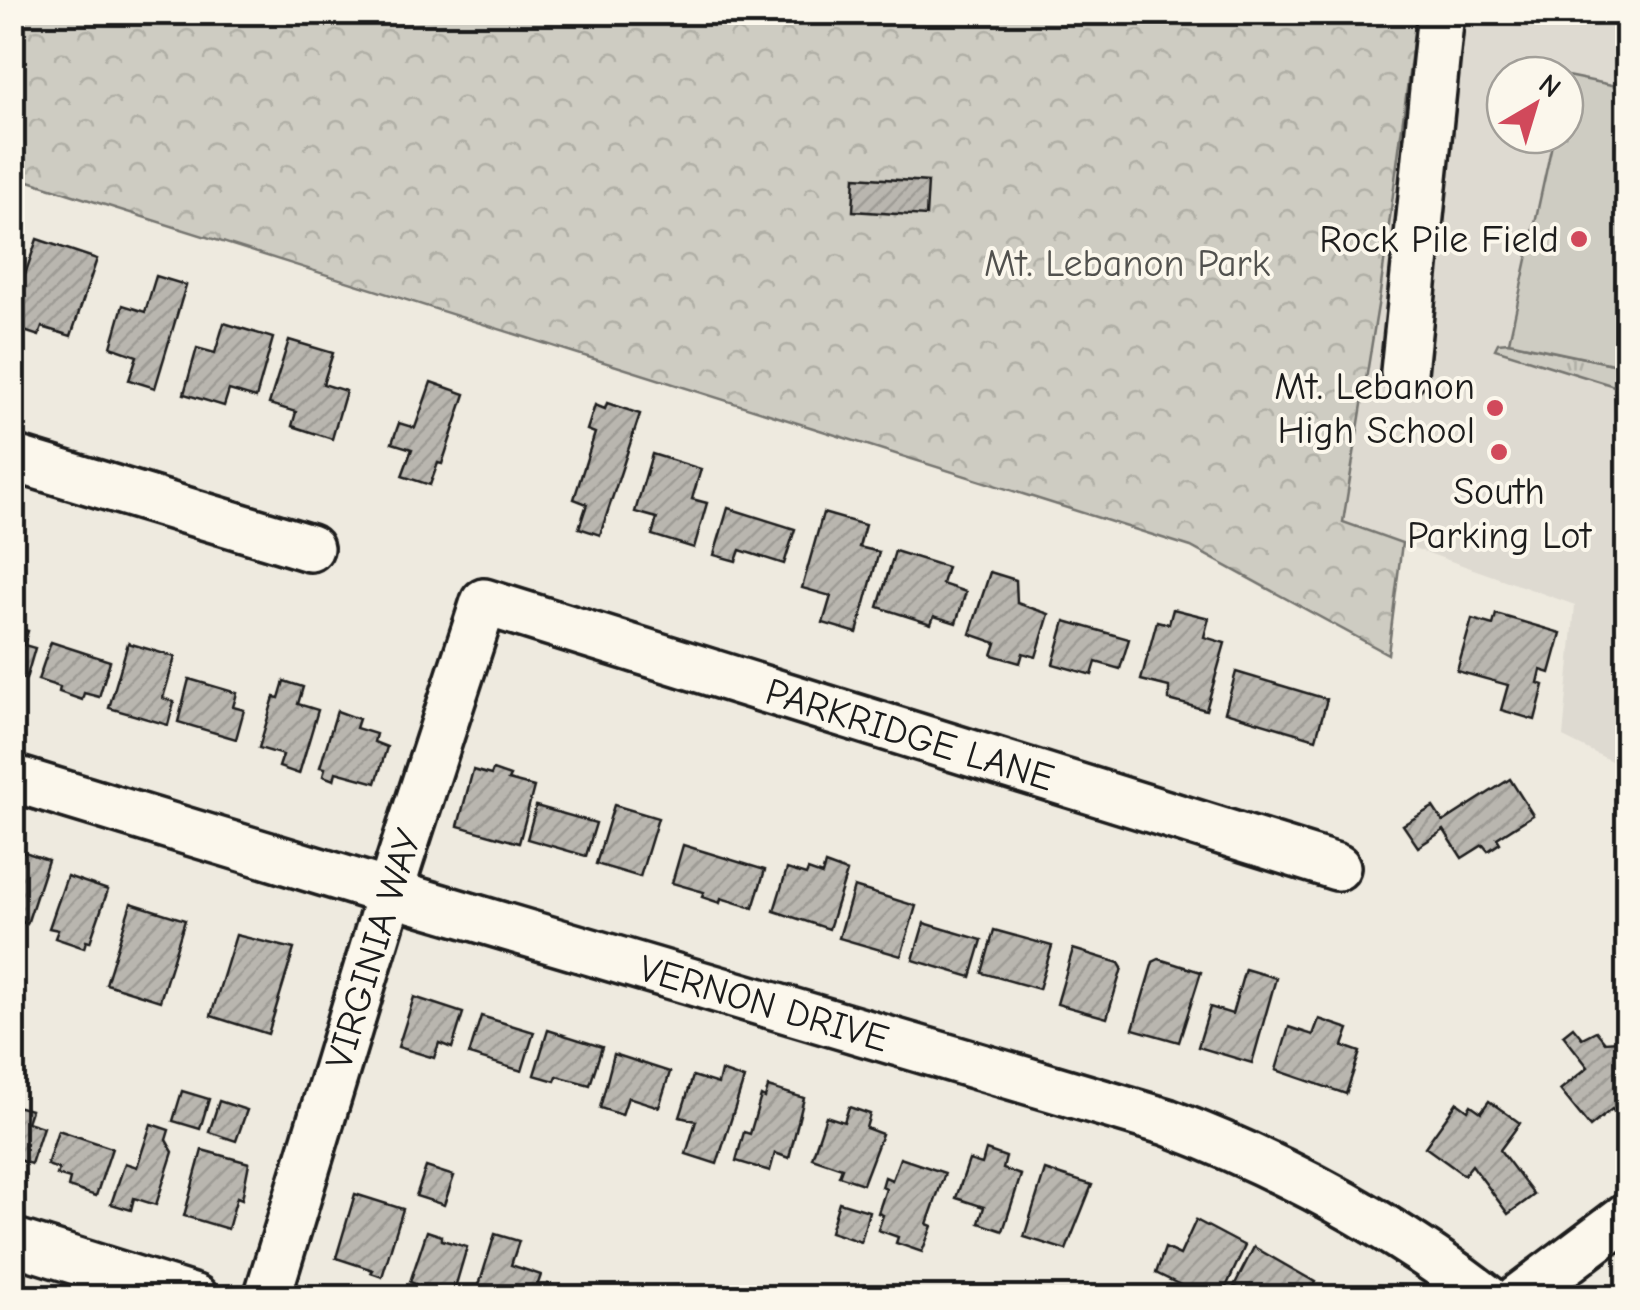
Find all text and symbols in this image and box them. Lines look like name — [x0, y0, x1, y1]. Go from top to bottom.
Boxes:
north arrow — [1485, 55, 1585, 155]
text: N — [1533, 68, 1567, 104]
place label: Rock Pile Field — [1319, 218, 1559, 262]
marker: Rock Pile Field — [1568, 228, 1590, 250]
park label: Mt. Lebanon Park — [984, 242, 1271, 286]
place label: Mt. Lebanon High School — [1274, 365, 1475, 453]
marker: Mt. Lebanon High School — [1484, 397, 1506, 419]
marker: South Parking Lot — [1488, 441, 1510, 463]
place label: South Parking Lot — [1407, 470, 1592, 558]
street label: PARKRIDGE LANE — [760, 670, 1059, 801]
street label: VIRGINIA WAY — [317, 823, 432, 1074]
street label: VERNON DRIVE — [634, 946, 894, 1062]

